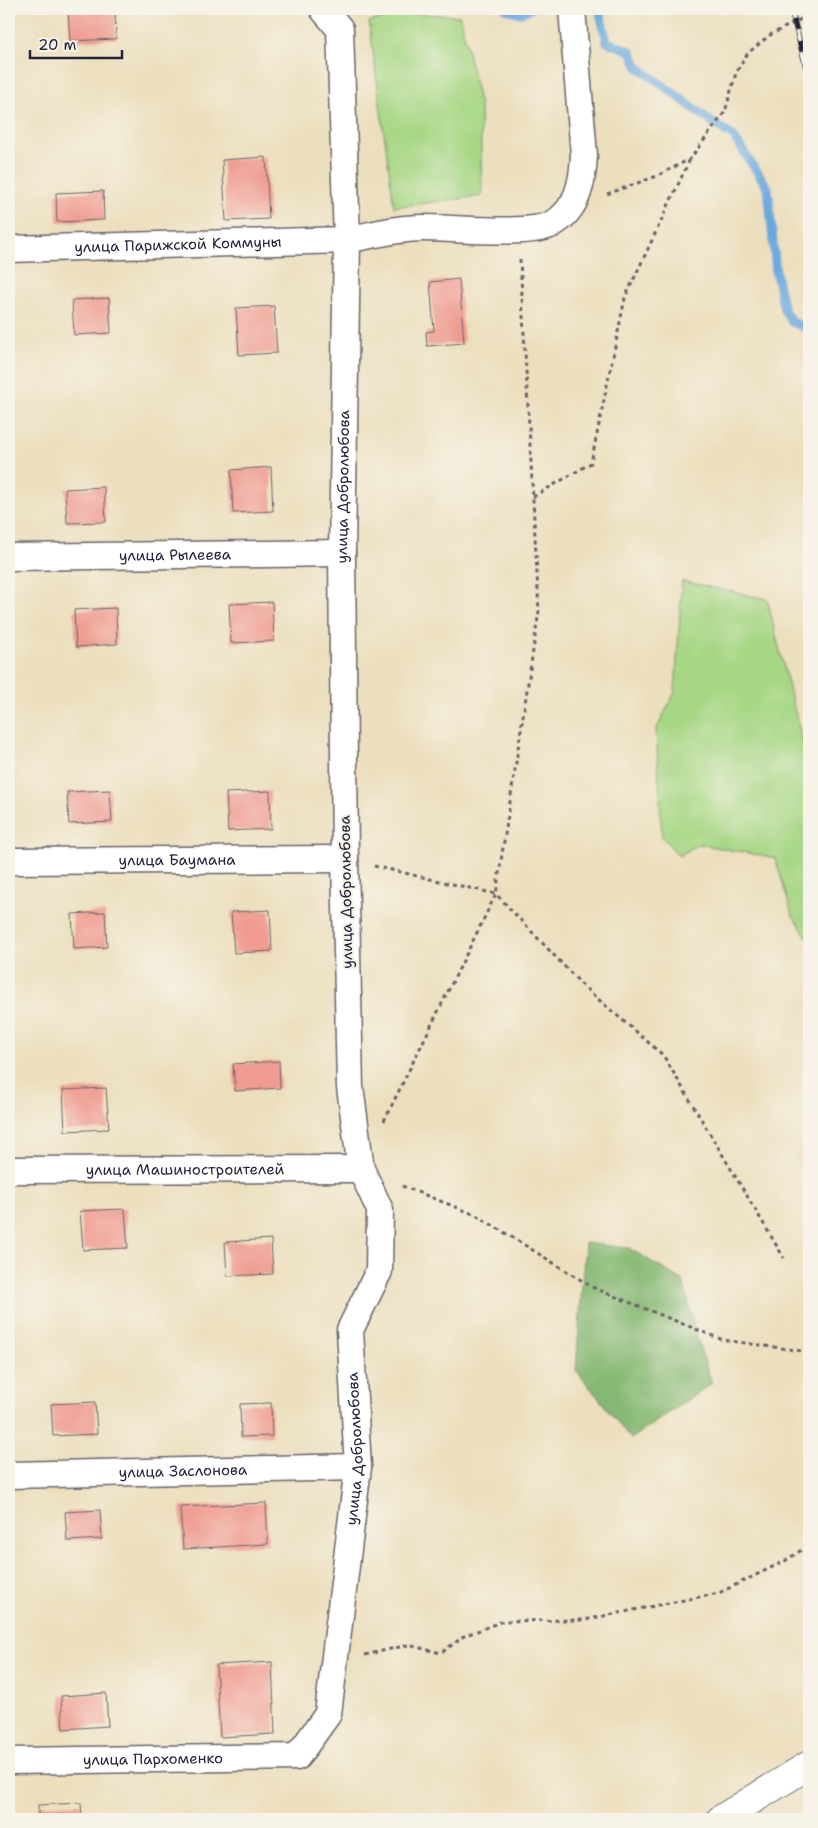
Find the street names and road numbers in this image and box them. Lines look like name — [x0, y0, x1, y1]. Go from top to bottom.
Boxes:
street label: улица Парижской Коммуны — [74, 232, 282, 257]
street label: улица Добролюбова — [332, 409, 354, 564]
street label: улица Рылеева — [119, 544, 232, 566]
street label: улица Добролюбова — [335, 814, 357, 969]
street label: улица Баумана — [118, 850, 236, 870]
street label: улица Машиностроителей — [86, 1159, 285, 1180]
street label: улица Добролюбова — [341, 1371, 368, 1526]
street label: улица Заслонова — [118, 1460, 248, 1482]
street label: улица Пархоменко — [83, 1748, 223, 1770]

